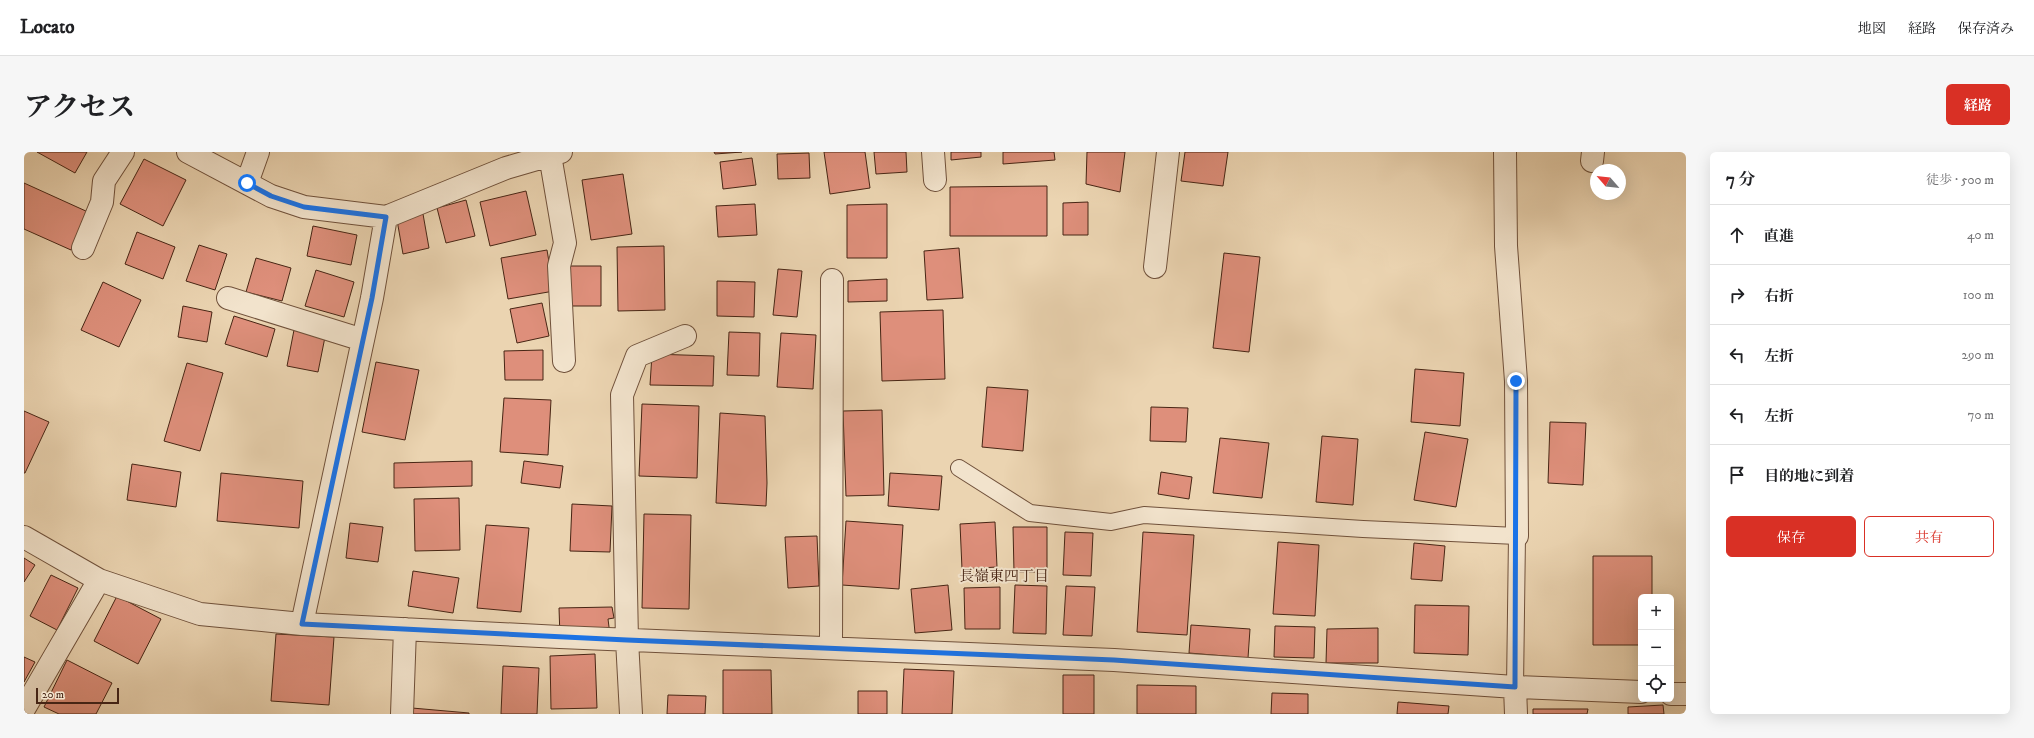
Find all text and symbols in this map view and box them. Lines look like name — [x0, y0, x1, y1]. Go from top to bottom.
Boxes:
text: Locato — [20, 16, 75, 39]
text: 地図 — [1858, 20, 1886, 38]
text: 経路 — [1908, 20, 1936, 38]
text: 保存済み — [1958, 20, 2014, 38]
button: 経路 — [1946, 84, 2010, 125]
text: アクセス — [24, 90, 135, 125]
north arrow — [1590, 164, 1626, 200]
text: 7 分 — [1726, 169, 1756, 191]
text: 徒歩 · 500 m — [1926, 172, 1994, 188]
route start — [238, 174, 256, 192]
icon: ahead — [1726, 224, 1748, 246]
text: 直進 — [1764, 227, 1794, 246]
text: 40 m — [1967, 227, 1994, 243]
icon: right — [1726, 284, 1748, 306]
text: 右折 — [1764, 287, 1794, 306]
text: 100 m — [1963, 287, 1994, 303]
icon: left — [1726, 344, 1748, 366]
text: 左折 — [1764, 347, 1794, 366]
text: 290 m — [1962, 347, 1994, 363]
route end — [1507, 372, 1525, 390]
icon: left — [1726, 404, 1748, 426]
text: 左折 — [1764, 407, 1794, 426]
text: 70 m — [1968, 407, 1994, 423]
icon: arrive — [1726, 464, 1748, 486]
text: 目的地に到着 — [1764, 467, 1854, 486]
button: 保存 — [1726, 516, 1856, 557]
button: 共有 — [1864, 516, 1994, 557]
district label: 長嶺東四丁目 — [959, 567, 1049, 586]
map controls — [1638, 594, 1674, 702]
button: + — [1638, 594, 1674, 630]
button: − — [1638, 630, 1674, 666]
button: locate — [1638, 666, 1674, 702]
scale bar — [36, 686, 119, 705]
text: 20 m — [42, 688, 64, 702]

